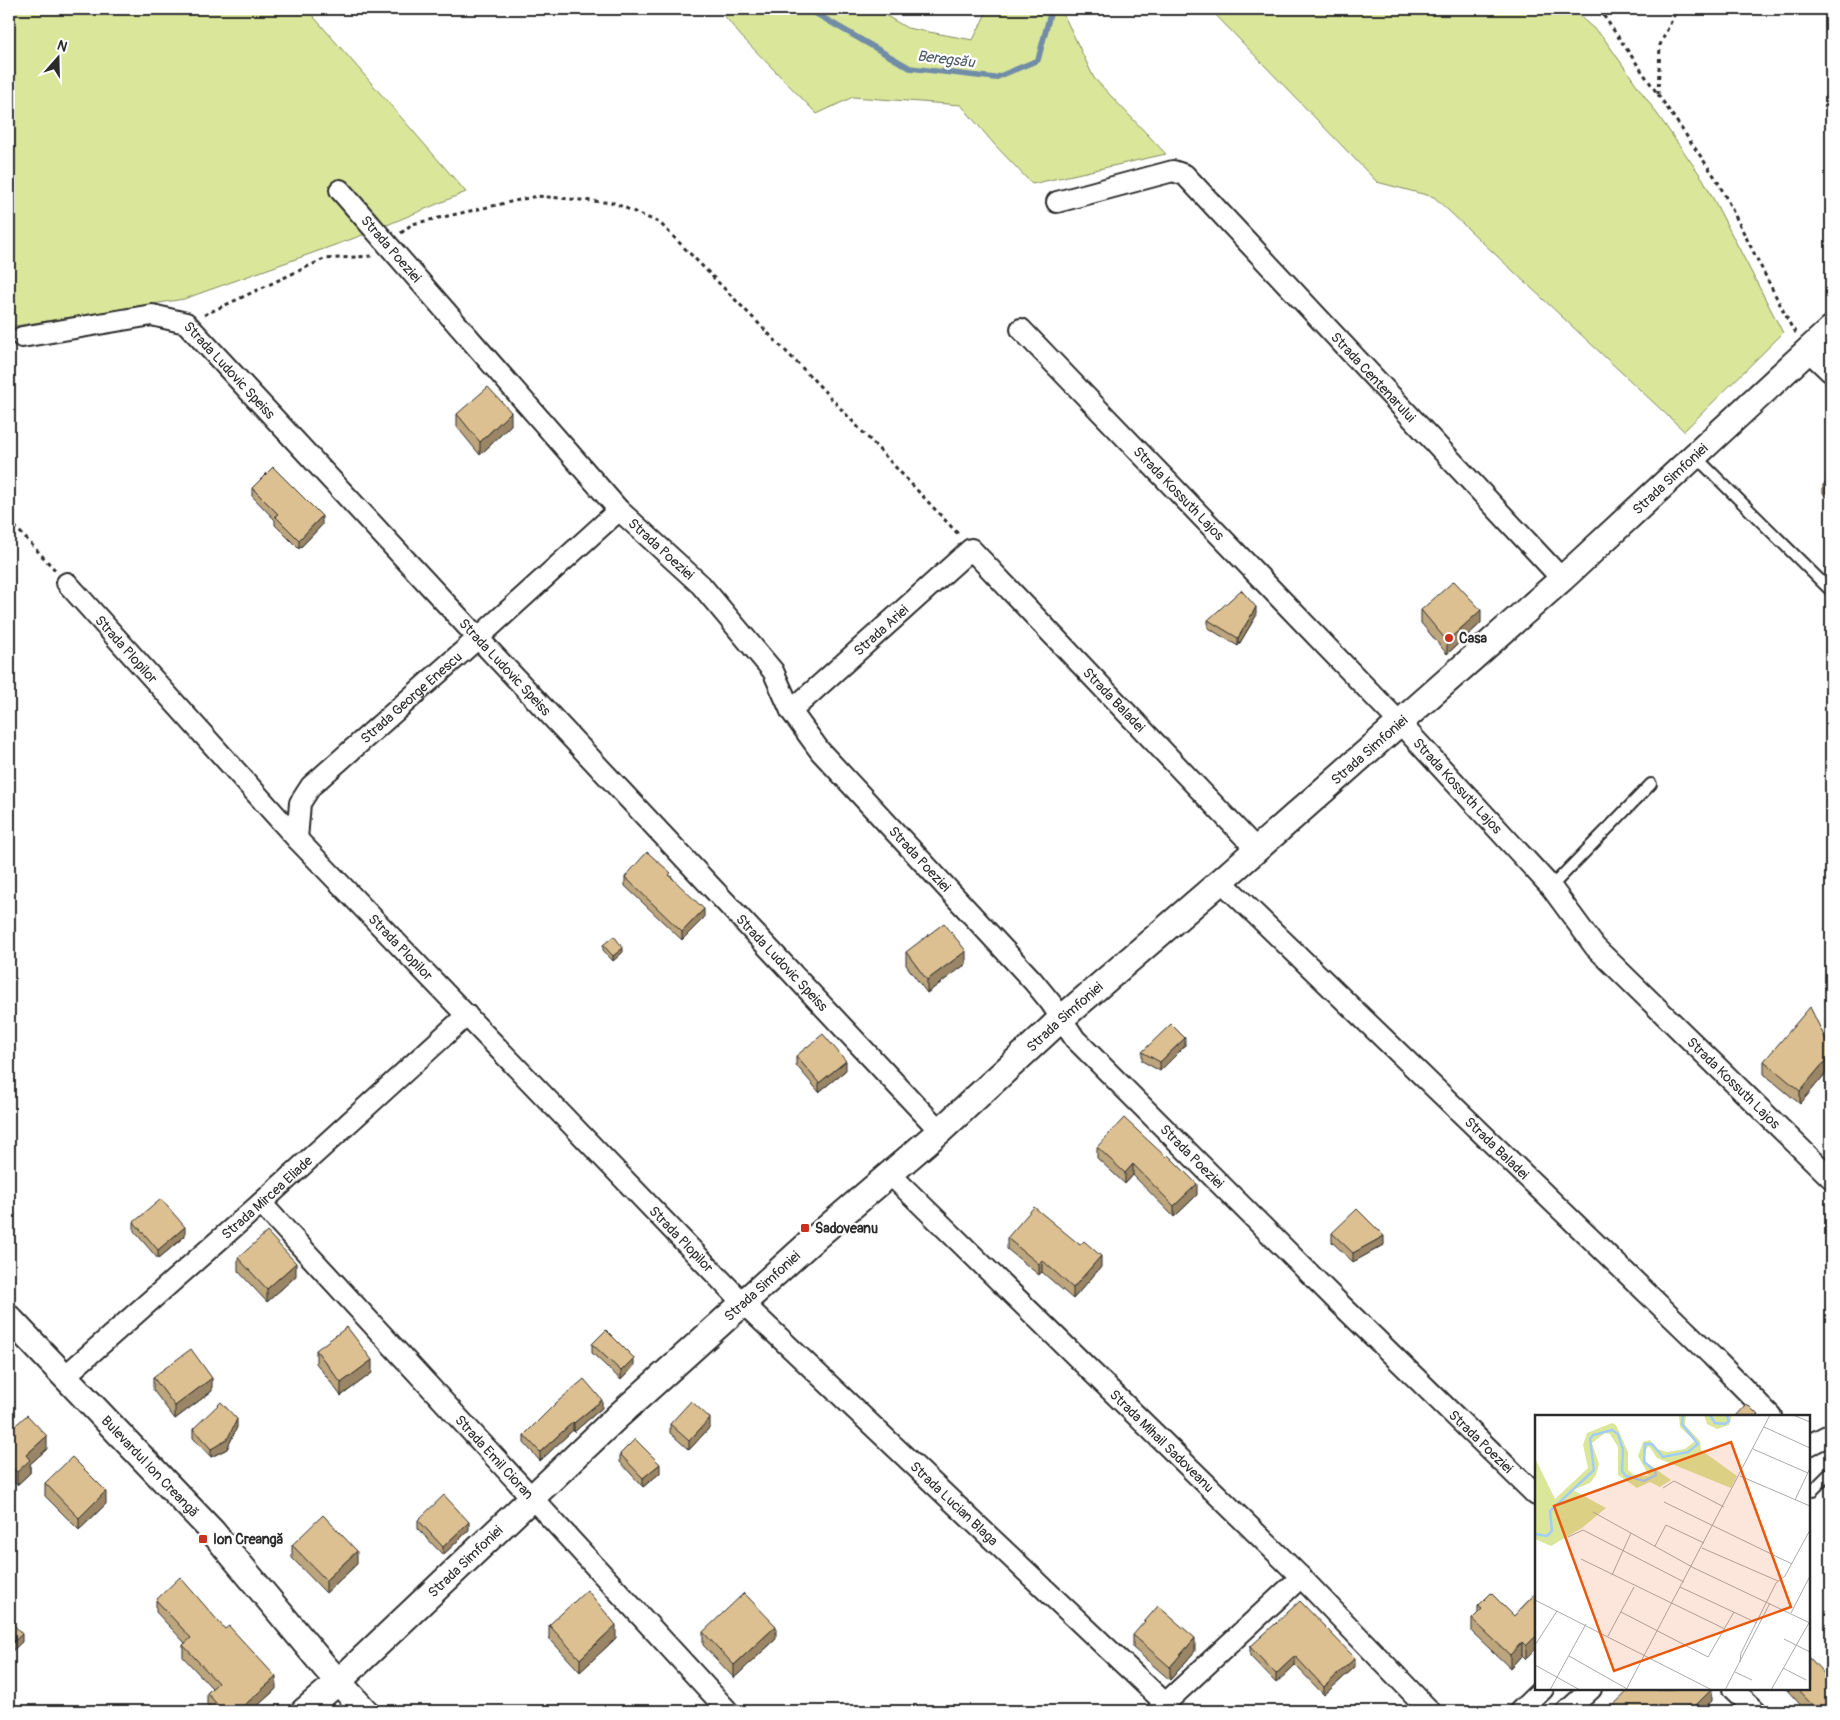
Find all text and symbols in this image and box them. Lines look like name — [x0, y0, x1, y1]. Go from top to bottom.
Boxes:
north arrow — [32, 32, 82, 82]
text: N — [55, 37, 70, 56]
water label: Beregsău — [916, 47, 977, 73]
street label: Strada Poeziei — [357, 212, 425, 286]
street label: Strada Ludovic Speiss — [180, 318, 279, 423]
street label: Strada Centenarului — [1327, 329, 1419, 426]
street label: Strada Simfoniei — [1629, 440, 1712, 518]
street label: Strada Kossuth Lajos — [1130, 443, 1228, 545]
street label: Strada Poeziei — [625, 515, 698, 584]
street label: Strada Ariei — [850, 601, 913, 659]
street label: Strada Plopilor — [91, 612, 161, 687]
street label: Strada Ludovic Speiss — [455, 615, 555, 720]
place label: Casa — [1459, 630, 1487, 647]
marker: Casa — [1443, 632, 1455, 644]
street label: Strada George Enescu — [357, 648, 466, 747]
street label: Strada Baladei — [1079, 664, 1149, 736]
street label: Strada Simfoniei — [1328, 711, 1412, 789]
street label: Strada Kossuth Lajos — [1409, 735, 1506, 838]
street label: Strada Poeziei — [885, 823, 954, 896]
street label: Strada Plopilor — [365, 911, 436, 984]
street label: Strada Ludovic Speiss — [732, 911, 832, 1015]
street label: Strada Simfoniei — [1023, 978, 1107, 1056]
street label: Strada Kossuth Lajos — [1683, 1034, 1784, 1133]
street label: Strada Baladei — [1461, 1114, 1533, 1183]
street label: Strada Poeziei — [1156, 1121, 1228, 1192]
street label: Strada Mircea Eliade — [218, 1152, 316, 1243]
street label: Strada Plopilor — [645, 1203, 717, 1276]
place label: Sadoveanu — [815, 1220, 878, 1237]
marker: Sadoveanu — [799, 1222, 811, 1234]
street label: Strada Simfoniei — [721, 1247, 804, 1325]
street label: Strada Mihail Sadoveanu — [1106, 1386, 1217, 1496]
street label: Strada Poeziei — [1445, 1407, 1517, 1477]
street label: Bulevardul Ion Creangă — [98, 1412, 202, 1521]
street label: Strada Emil Cioran — [451, 1412, 537, 1503]
inset map — [1535, 1415, 1810, 1690]
street label: Strada Lucian Blaga — [907, 1458, 1002, 1549]
street label: Strada Simfoniei — [425, 1522, 507, 1601]
place label: Ion Creangă — [213, 1531, 284, 1548]
marker: Ion Creangă — [197, 1533, 209, 1545]

